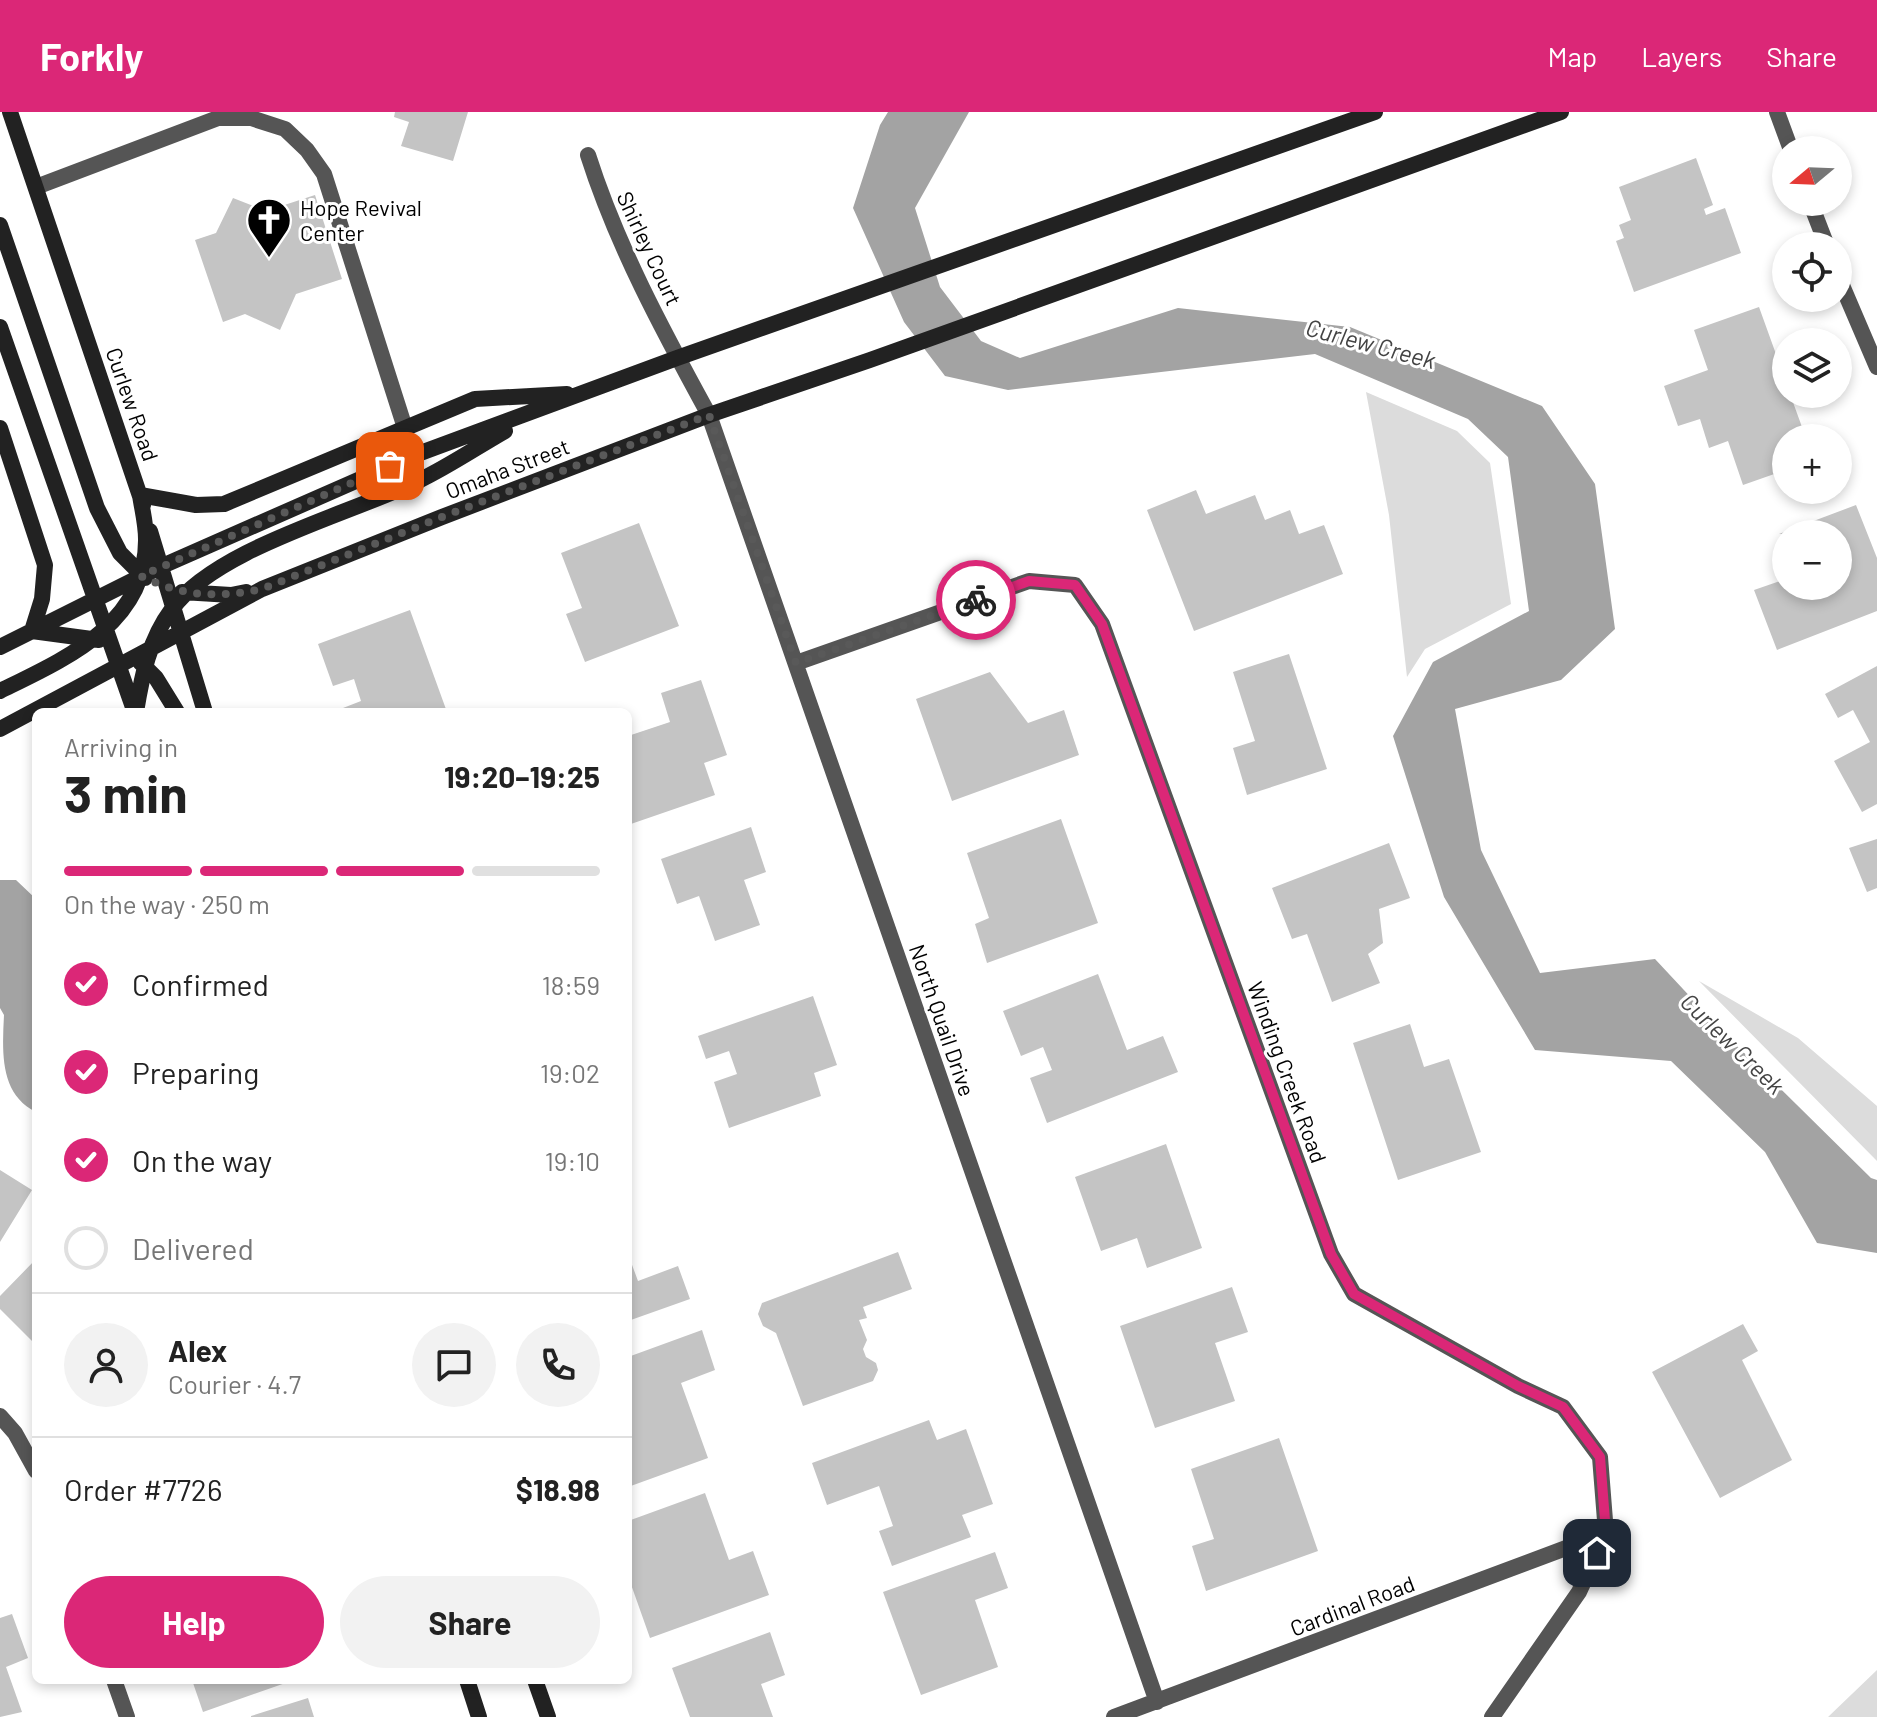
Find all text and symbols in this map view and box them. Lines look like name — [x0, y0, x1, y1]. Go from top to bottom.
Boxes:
text: Forkly — [40, 33, 143, 79]
text: Map — [1547, 39, 1597, 73]
text: Layers — [1641, 39, 1722, 73]
text: Share — [1766, 39, 1837, 73]
north arrow — [1772, 136, 1852, 216]
map controls — [1772, 136, 1852, 600]
street label: Shirley Court — [612, 187, 688, 309]
place label: Hope Revival Center — [300, 194, 422, 245]
church icon: Hope Revival Center — [245, 196, 293, 259]
button: locate — [1772, 232, 1852, 312]
water label: Curlew Creek — [1303, 312, 1439, 374]
button: layers — [1772, 328, 1852, 408]
street label: Curlew Road — [101, 344, 165, 464]
button: + — [1772, 424, 1852, 504]
pin — [356, 432, 424, 500]
street label: Omaha Street — [441, 432, 573, 504]
icon: bag — [368, 444, 412, 488]
button: − — [1772, 520, 1852, 600]
courier — [936, 560, 1016, 640]
icon: bike — [954, 578, 998, 622]
text: Arriving in — [64, 731, 178, 762]
text: 19:20–19:25 — [444, 758, 600, 794]
text: 3 min — [64, 761, 188, 823]
text: On the way · 250 m — [64, 888, 270, 919]
street label: North Quail Drive — [905, 940, 981, 1100]
icon: check — [64, 962, 108, 1006]
text: Confirmed — [132, 966, 269, 1002]
text: 18:59 — [542, 969, 600, 1000]
street label: Winding Creek Road — [1243, 978, 1333, 1166]
water label: Curlew Creek — [1675, 986, 1791, 1100]
icon: check — [64, 1050, 108, 1094]
text: Preparing — [132, 1054, 259, 1090]
text: 19:02 — [540, 1057, 600, 1088]
icon: check — [64, 1138, 108, 1182]
text: On the way — [132, 1142, 272, 1178]
text: 19:10 — [545, 1145, 600, 1176]
text: Delivered — [132, 1230, 254, 1266]
button: person — [64, 1323, 148, 1407]
button: chat — [412, 1323, 496, 1407]
button: phone — [516, 1323, 600, 1407]
text: Alex — [168, 1332, 227, 1368]
text: Courier · 4.7 — [168, 1368, 301, 1399]
text: Order #7726 — [64, 1471, 222, 1507]
text: $18.98 — [516, 1471, 600, 1507]
pin — [1563, 1519, 1631, 1587]
icon: home — [1575, 1531, 1619, 1575]
street label: Cardinal Road — [1286, 1569, 1418, 1641]
button: Help — [64, 1576, 324, 1668]
button: Share — [340, 1576, 600, 1668]

